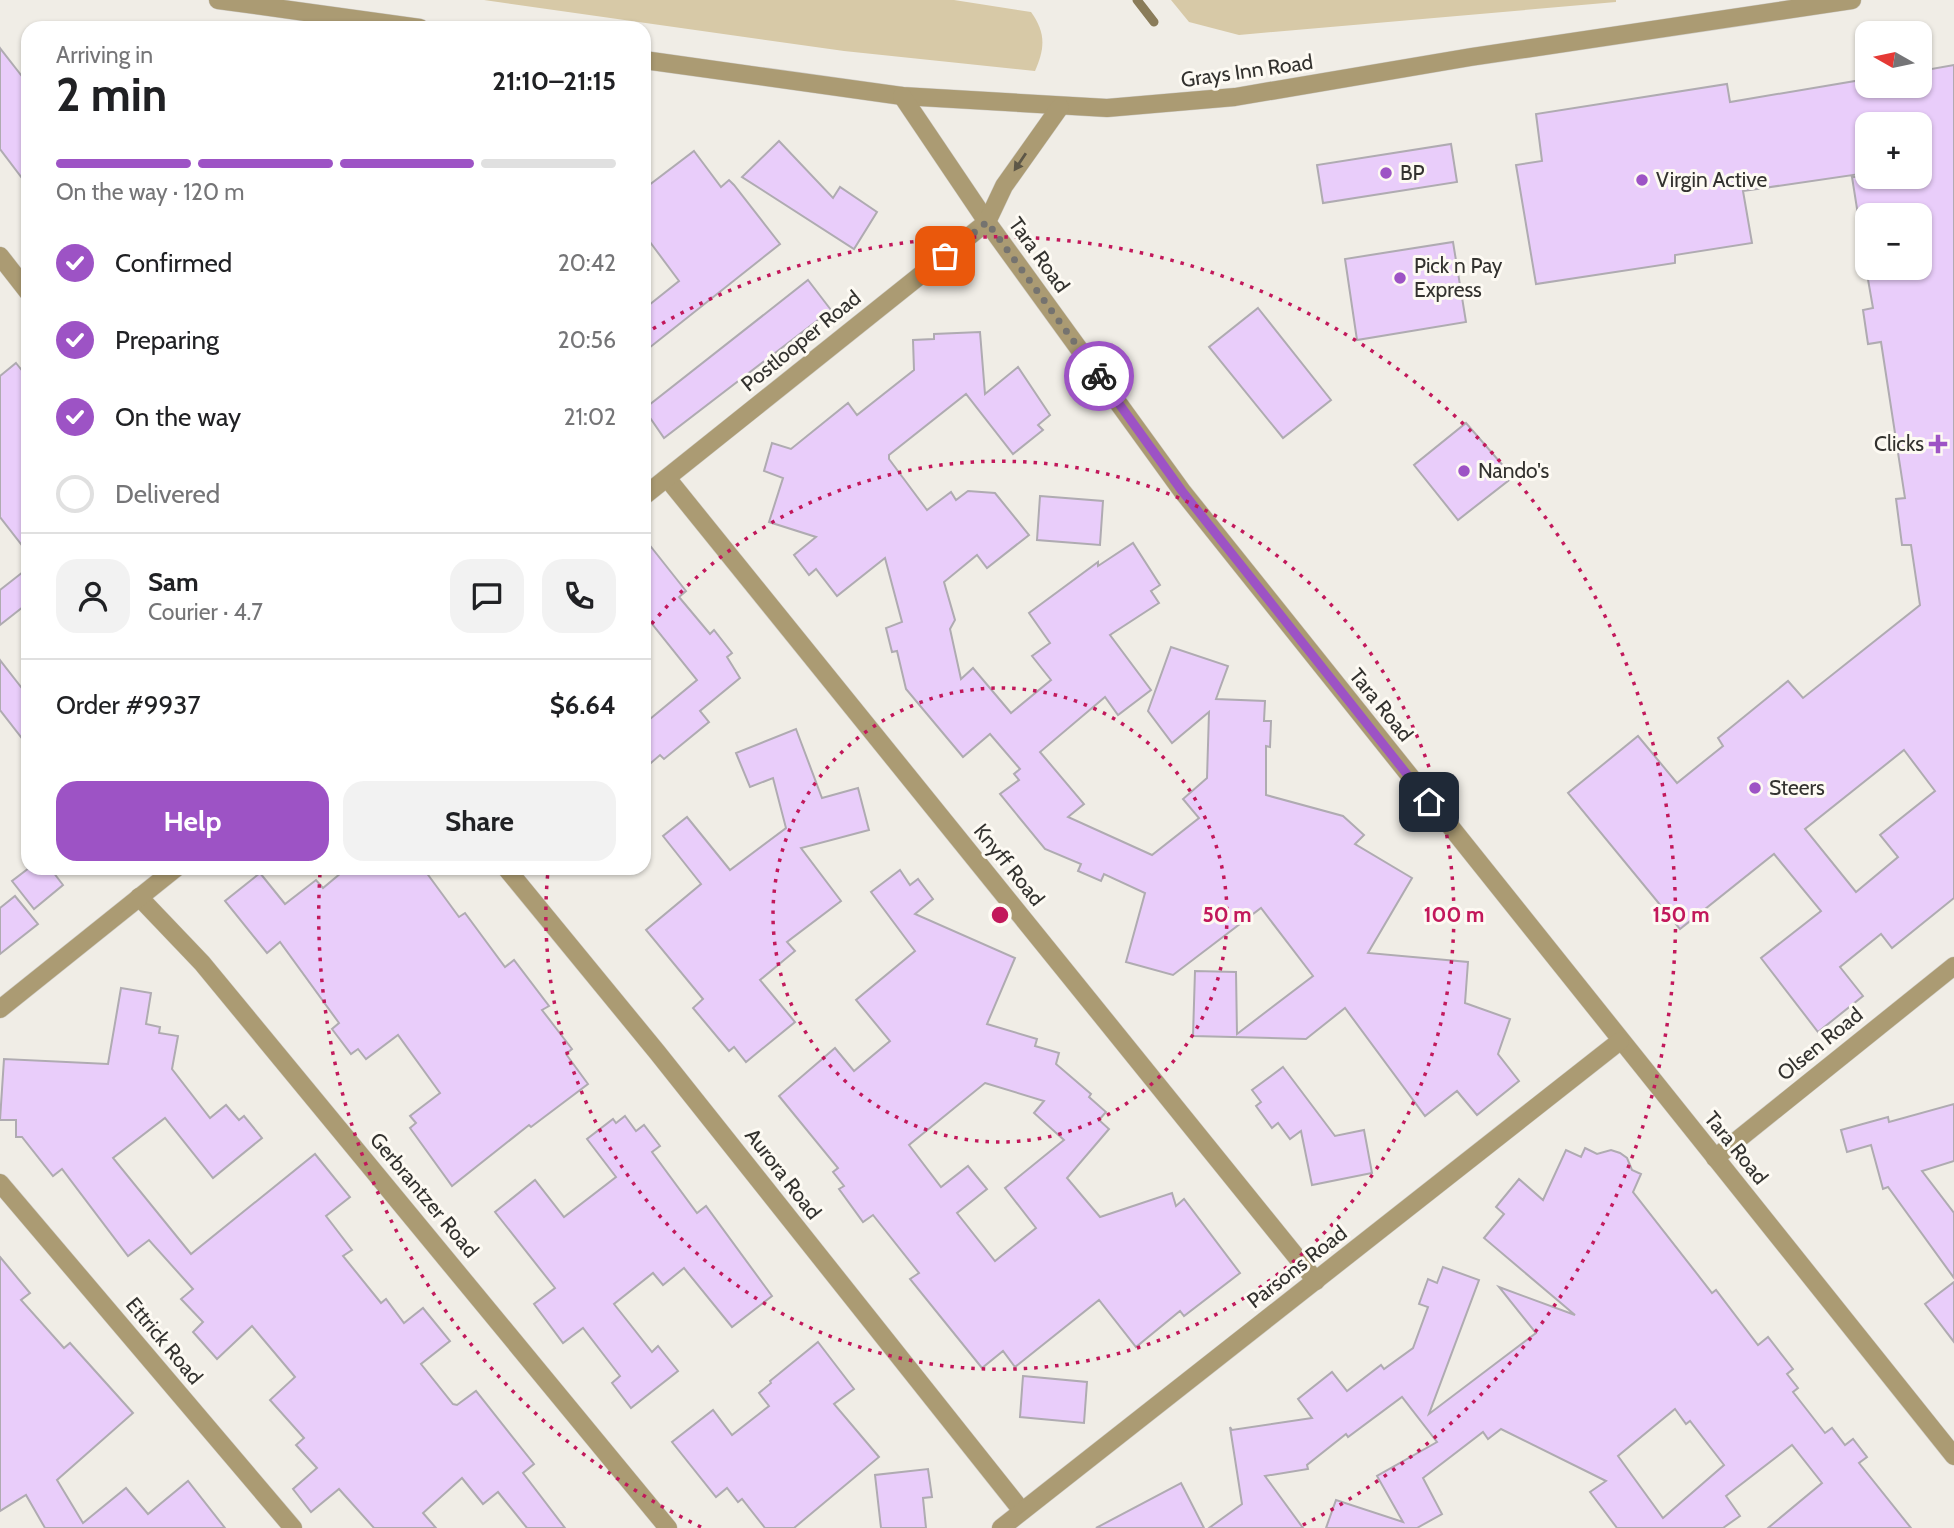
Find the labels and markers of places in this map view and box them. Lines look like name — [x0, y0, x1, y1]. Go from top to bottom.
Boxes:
place label: BP — [1400, 160, 1425, 185]
marker: BP — [1378, 165, 1394, 181]
place label: Virgin Active — [1656, 167, 1767, 192]
marker: Virgin Active — [1634, 172, 1650, 188]
pin — [915, 226, 975, 286]
place label: Pick n Pay Express — [1414, 253, 1503, 302]
marker: Pick n Pay Express — [1392, 270, 1408, 286]
place label: Clicks — [1874, 431, 1924, 456]
marker: Clicks — [1930, 436, 1946, 452]
place label: Nando's — [1478, 458, 1550, 483]
marker: Nando's — [1456, 463, 1472, 479]
pin — [1399, 772, 1459, 832]
place label: Steers — [1769, 775, 1825, 800]
marker: Steers — [1747, 780, 1763, 796]
centre of rings — [988, 903, 1012, 927]

